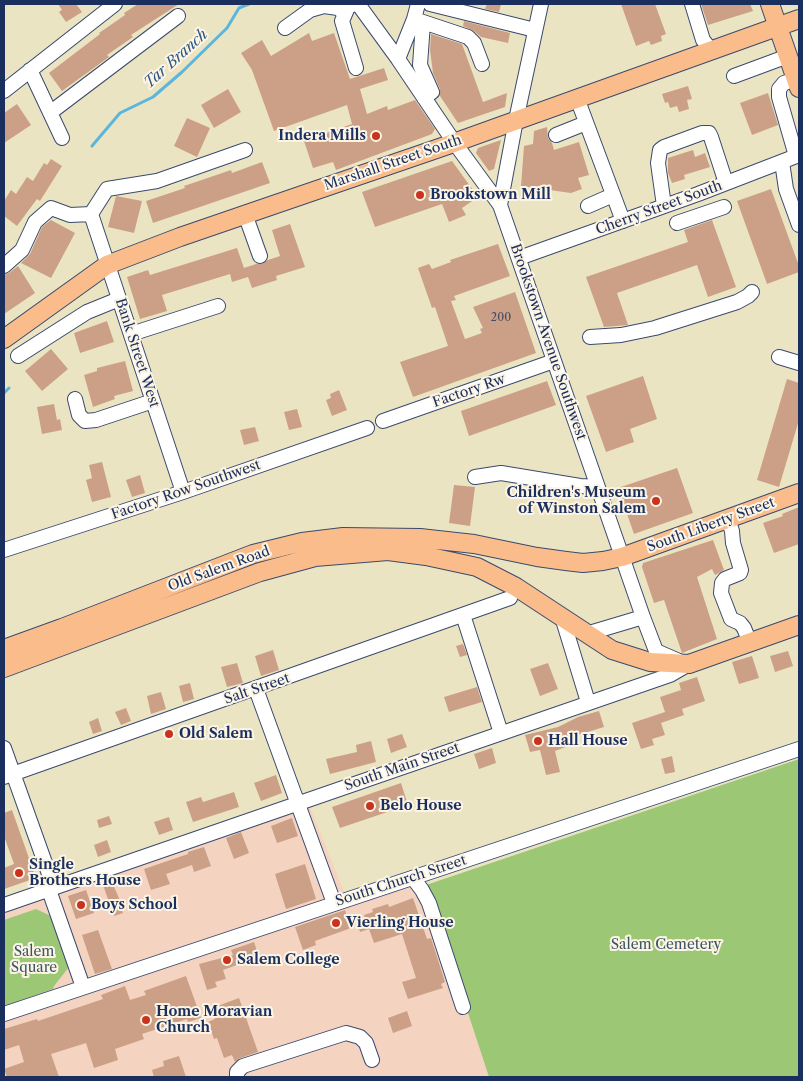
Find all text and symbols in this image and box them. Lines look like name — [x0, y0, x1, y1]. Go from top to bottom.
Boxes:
water label: Tar Branch — [141, 26, 211, 92]
place label: Indera Mills — [278, 128, 366, 144]
marker: Indera Mills — [370, 130, 382, 142]
street label: Marshall Street South — [322, 132, 464, 194]
street label: Cherry Street South — [593, 177, 725, 239]
place label: Brookstown Mill — [430, 187, 551, 203]
marker: Brookstown Mill — [414, 189, 426, 201]
street label: Brookstown Avenue Southwest — [506, 242, 590, 442]
street label: Bank Street West — [111, 296, 163, 410]
house number: 200 — [491, 311, 511, 325]
street label: Factory Rw — [430, 371, 508, 411]
street label: Factory Row Southwest — [109, 457, 263, 523]
place label: Children's Museum of Winston Salem — [507, 485, 646, 518]
street label: South Liberty Street — [645, 494, 777, 556]
marker: Children's Museum of Winston Salem — [650, 495, 662, 507]
street label: Old Salem Road — [166, 543, 272, 595]
street label: Salt Street — [222, 670, 292, 708]
place label: Old Salem — [179, 726, 253, 742]
marker: Old Salem — [163, 728, 175, 740]
place label: Hall House — [548, 733, 628, 749]
marker: Hall House — [532, 735, 544, 747]
street label: South Main Street — [342, 739, 462, 795]
place label: Belo House — [380, 798, 462, 814]
marker: Belo House — [364, 800, 376, 812]
street label: South Church Street — [334, 852, 468, 910]
place label: Single Brothers House — [29, 857, 141, 890]
marker: Single Brothers House — [13, 867, 25, 879]
place label: Boys School — [91, 897, 177, 913]
marker: Boys School — [75, 899, 87, 911]
place label: Vierling House — [346, 915, 454, 931]
marker: Vierling House — [330, 917, 342, 929]
park label: Salem Cemetery — [611, 937, 721, 953]
park label: Salem Square — [11, 944, 57, 976]
place label: Salem College — [237, 952, 340, 968]
marker: Salem College — [221, 954, 233, 966]
place label: Home Moravian Church — [156, 1004, 272, 1036]
marker: Home Moravian Church — [140, 1014, 152, 1026]

